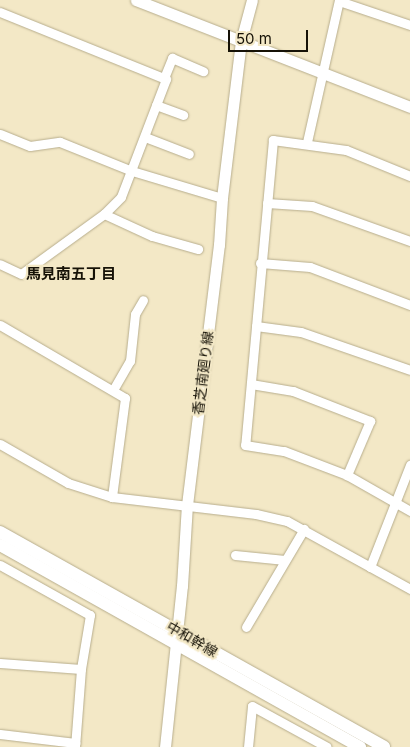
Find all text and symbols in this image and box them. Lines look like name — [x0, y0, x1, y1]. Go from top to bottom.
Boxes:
scale bar — [230, 20, 310, 52]
text: 50 m — [236, 29, 272, 48]
district label: 馬見南五丁目 — [26, 265, 116, 283]
street label: 香芝南廻り線 — [190, 330, 216, 416]
street label: 中和幹線 — [164, 618, 220, 660]

